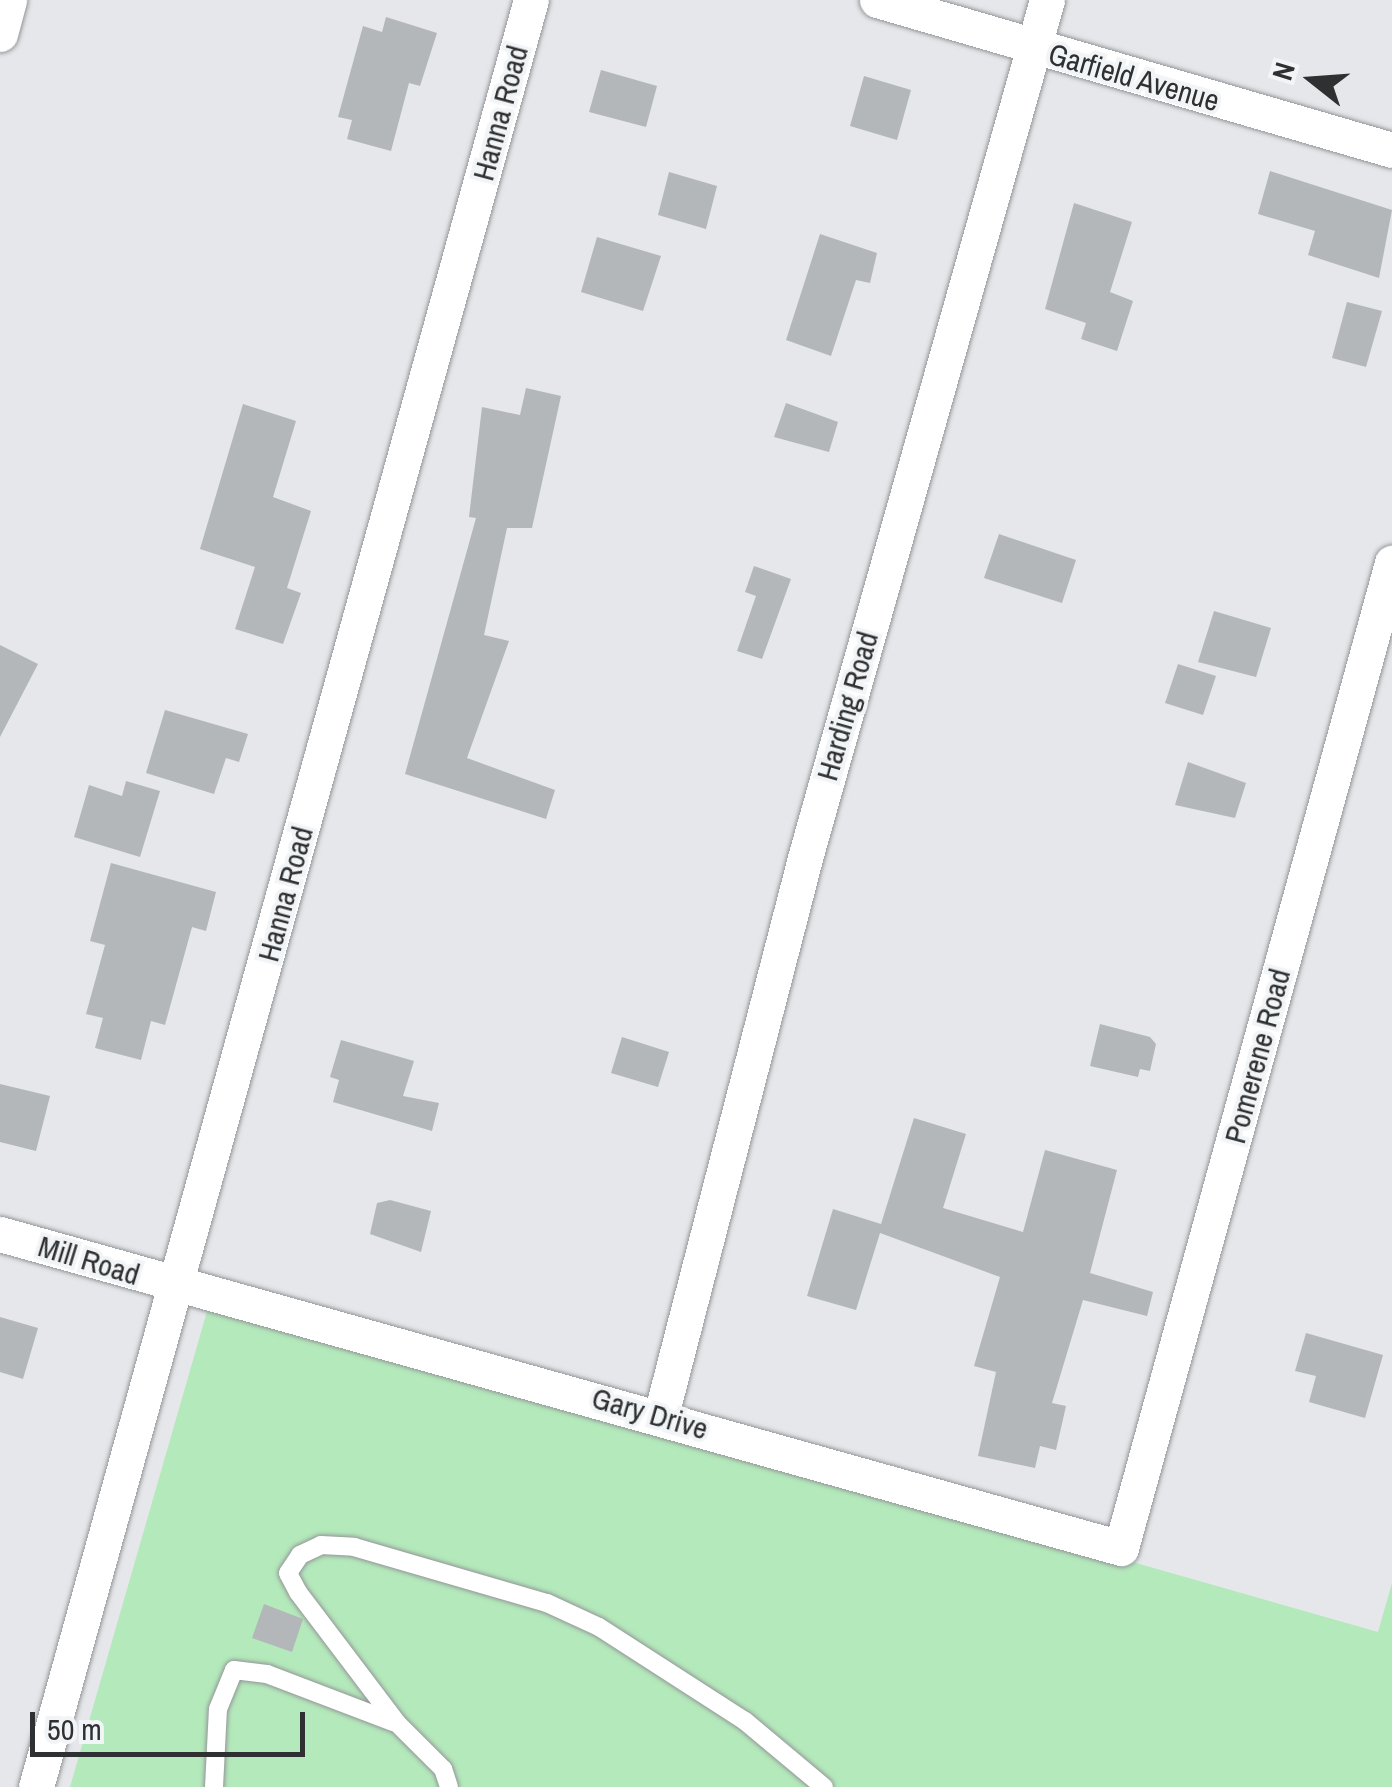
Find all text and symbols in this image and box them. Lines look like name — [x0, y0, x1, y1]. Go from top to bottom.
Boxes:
north arrow — [1262, 30, 1362, 130]
street label: Garfield Avenue — [1044, 35, 1224, 119]
street label: Hanna Road — [465, 42, 535, 184]
text: N — [1263, 58, 1304, 85]
street label: Harding Road — [809, 627, 885, 785]
street label: Hanna Road — [250, 823, 320, 965]
street label: Pomerene Road — [1216, 965, 1298, 1147]
street label: Mill Road — [34, 1228, 144, 1292]
street label: Gary Drive — [588, 1379, 712, 1447]
scale bar — [35, 1692, 310, 1754]
text: 50 m — [47, 1709, 102, 1749]

